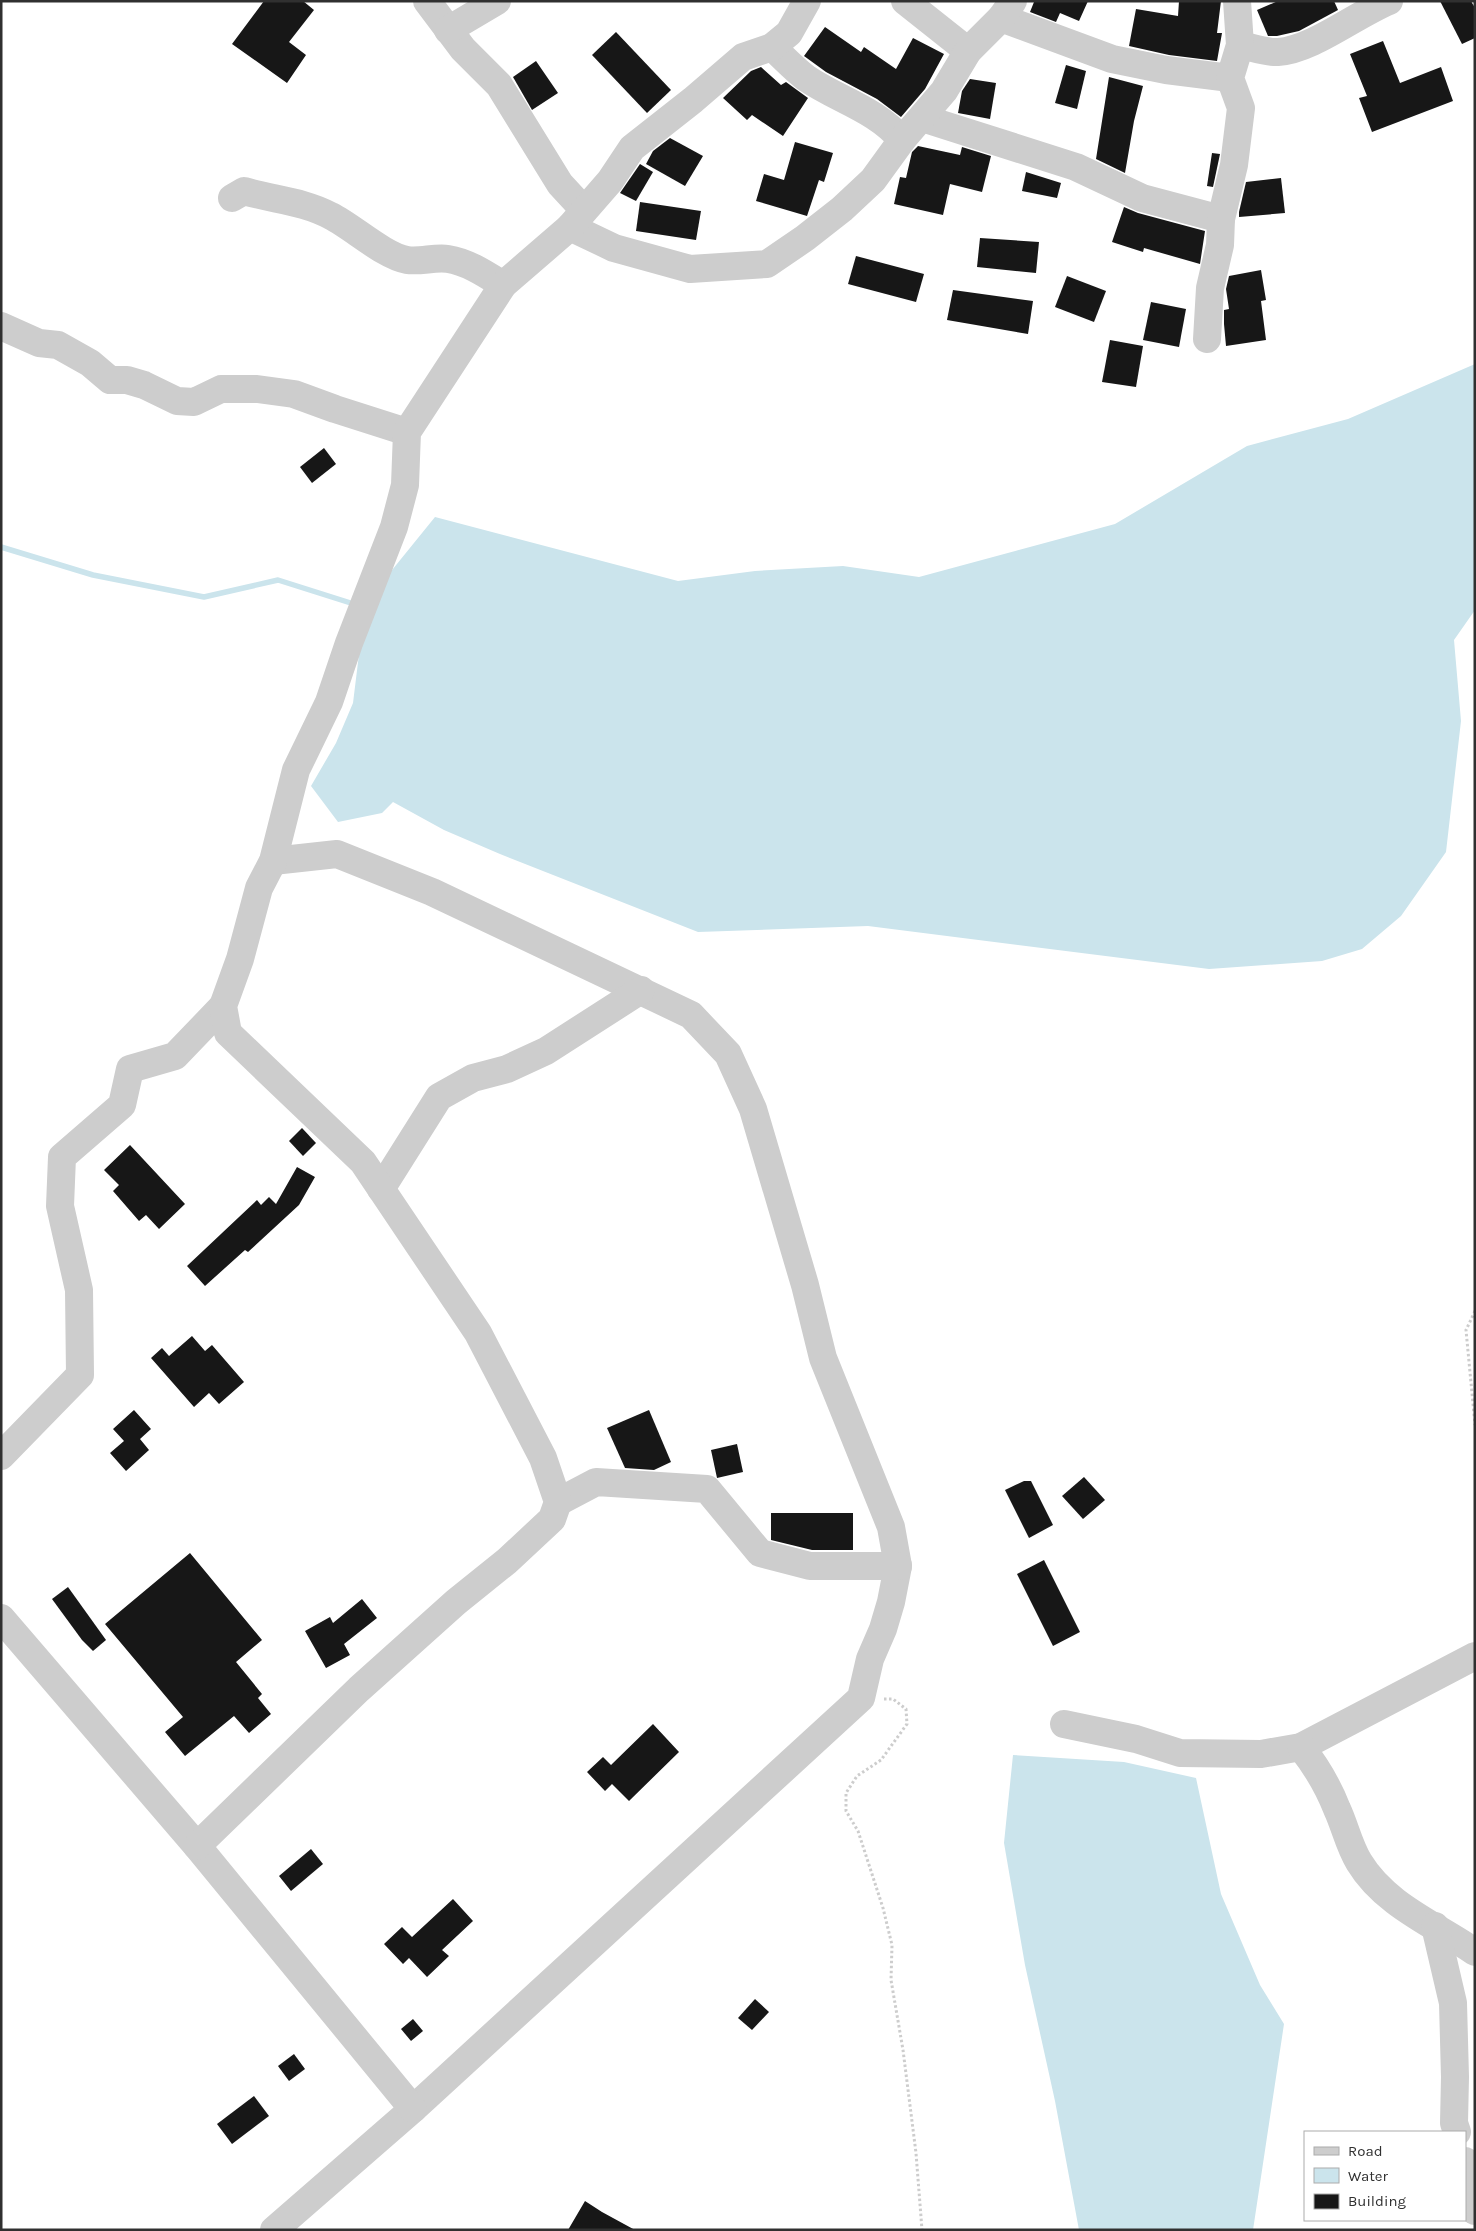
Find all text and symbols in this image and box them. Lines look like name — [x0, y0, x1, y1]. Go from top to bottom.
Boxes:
legend — [1304, 2131, 1466, 2221]
text: Road — [1348, 2142, 1383, 2160]
text: Water — [1348, 2167, 1389, 2185]
text: Building — [1348, 2192, 1406, 2210]

